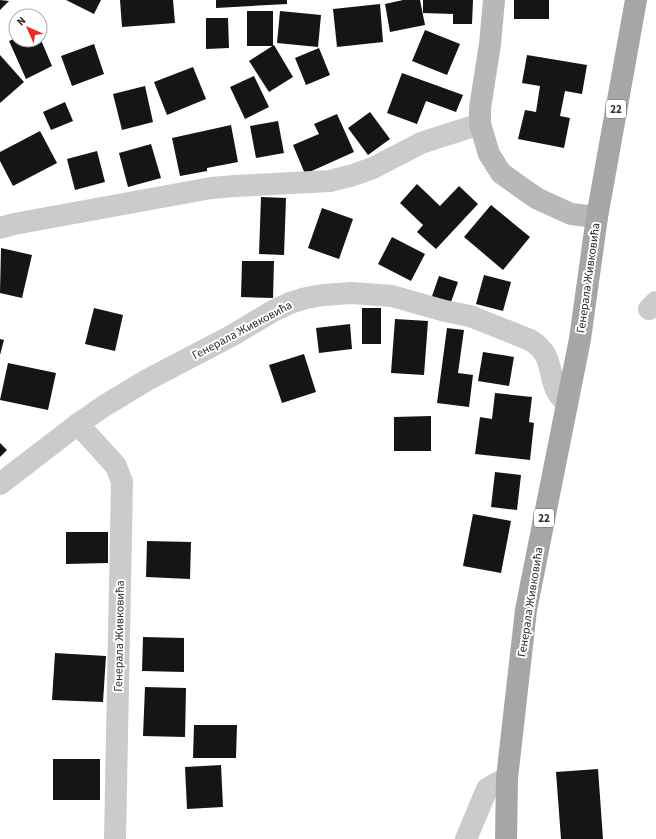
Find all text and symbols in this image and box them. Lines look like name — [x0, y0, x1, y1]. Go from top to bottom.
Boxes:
north arrow — [8, 8, 48, 48]
text: N — [13, 13, 29, 29]
road number: 22 — [606, 100, 626, 118]
street label: Генерала Живковића — [572, 222, 605, 334]
street label: Генерала Живковића — [189, 297, 295, 364]
road number: 22 — [534, 509, 554, 527]
street label: Генерала Живковића — [513, 546, 548, 658]
street label: Генерала Живковића — [110, 580, 129, 692]

